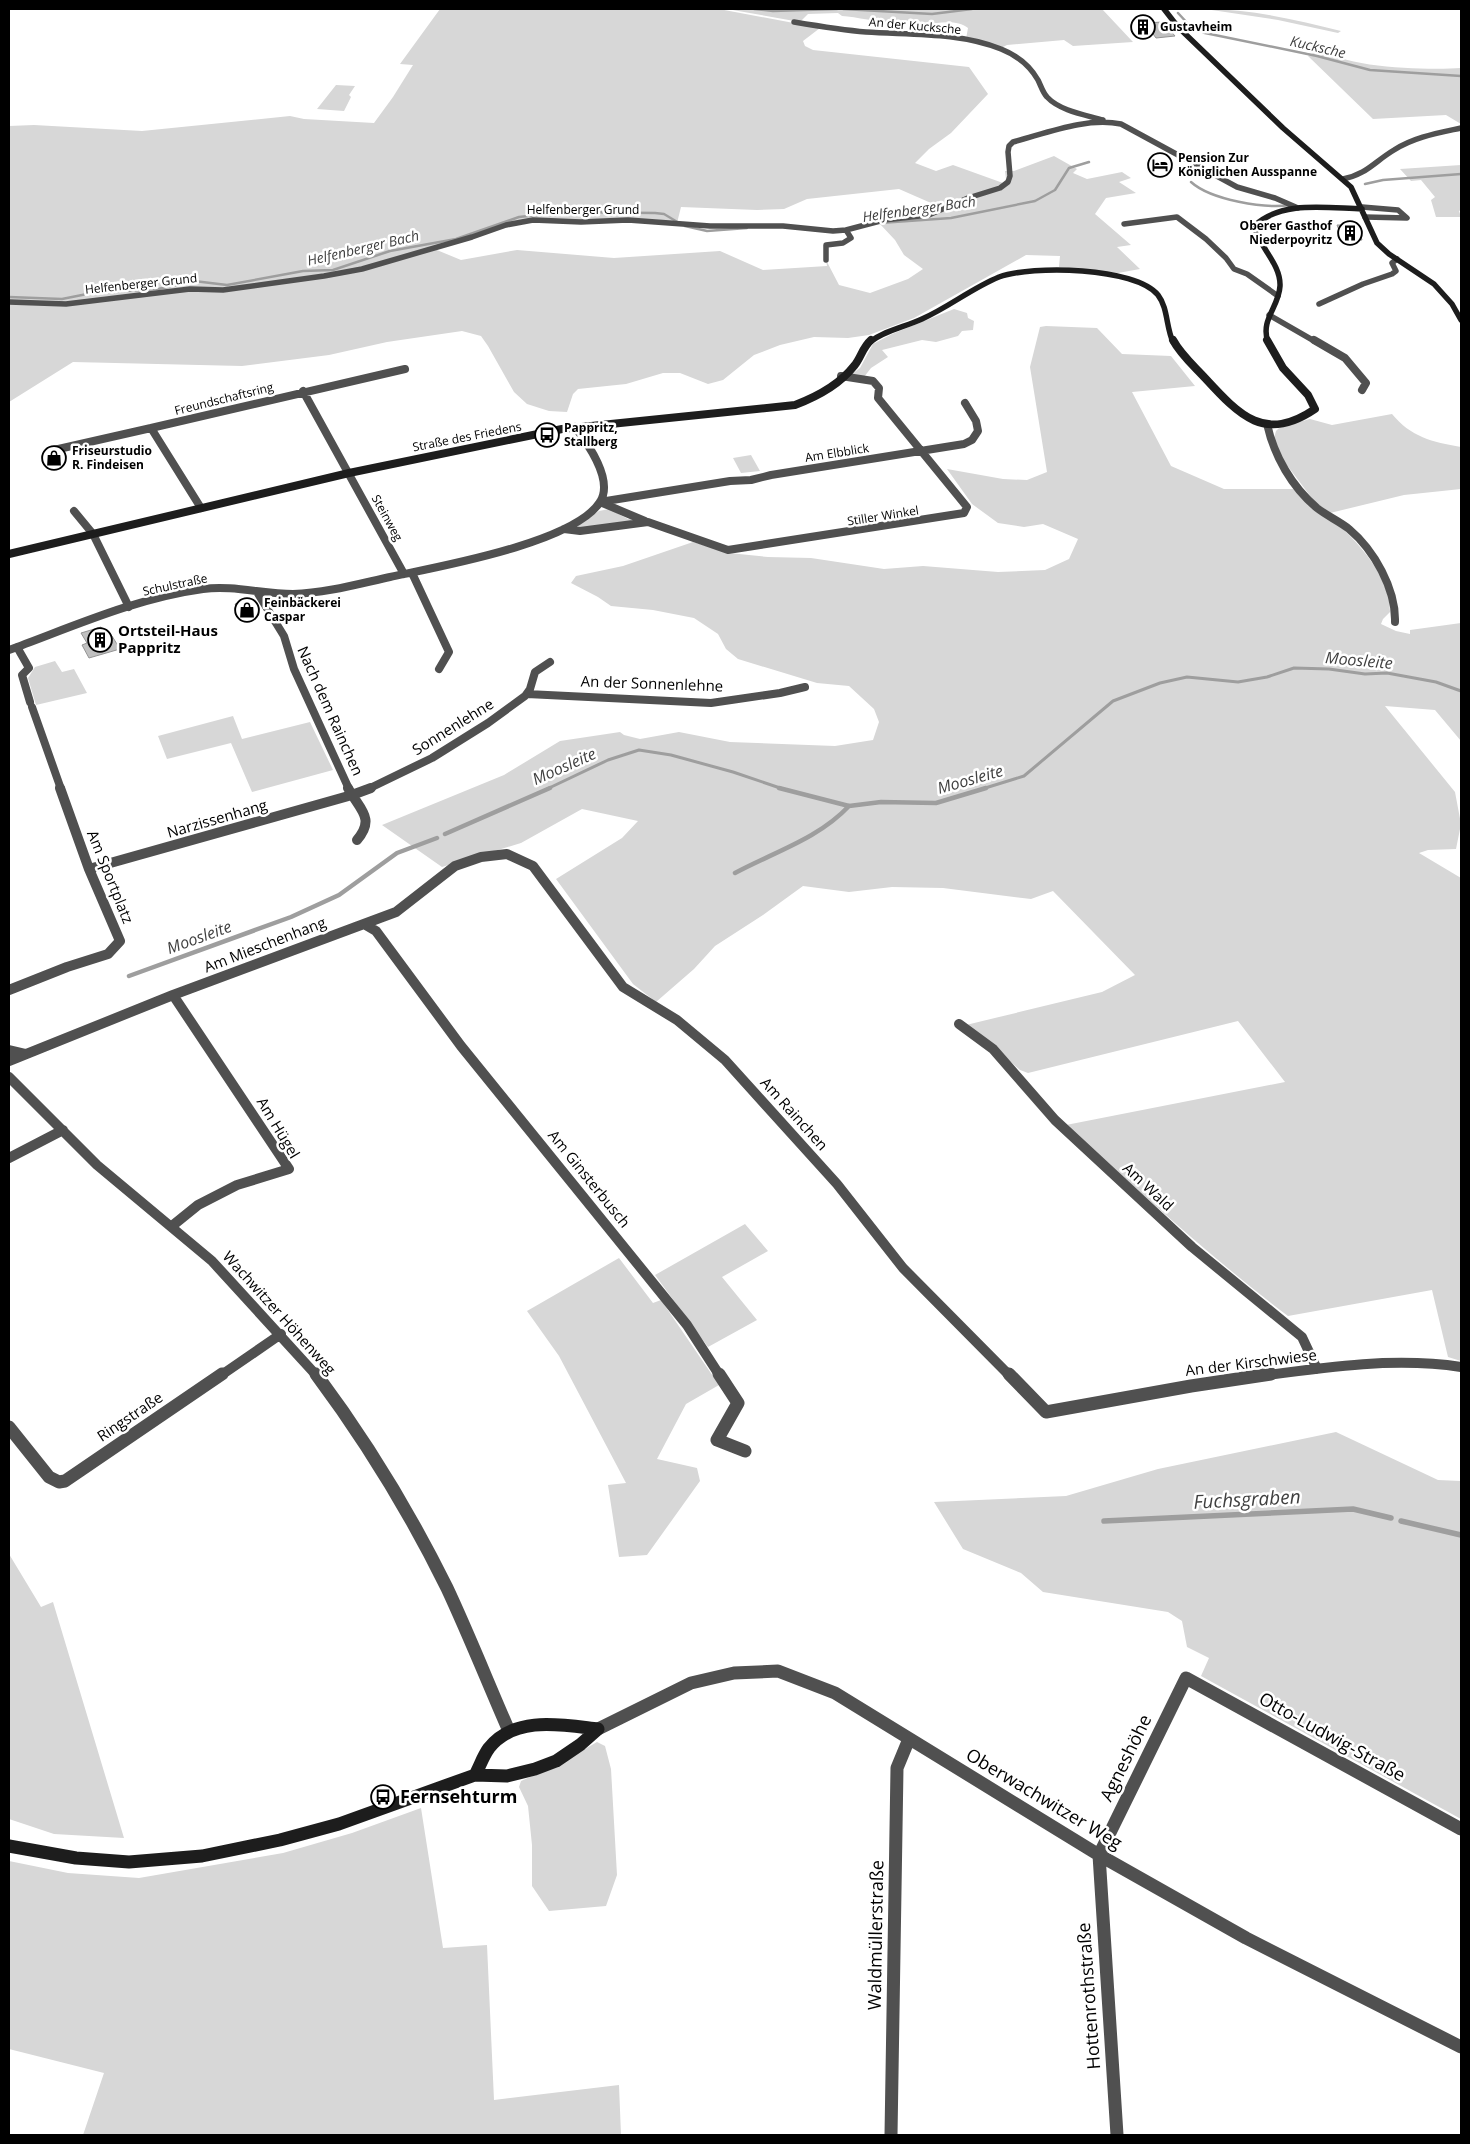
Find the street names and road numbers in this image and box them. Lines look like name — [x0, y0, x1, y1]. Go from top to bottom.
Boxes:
street label: An der Kucksche — [868, 13, 962, 38]
street label: Helfenberger Grund — [527, 201, 639, 218]
street label: Helfenberger Grund — [84, 269, 198, 298]
street label: Freundschaftsring — [173, 378, 276, 419]
street label: Straße des Friedens — [411, 418, 523, 455]
street label: Am Elbblick — [804, 439, 871, 466]
street label: Steinweg — [368, 492, 407, 544]
street label: Stiller Winkel — [846, 501, 920, 530]
street label: Schulstraße — [141, 569, 209, 600]
street label: Nach dem Rainchen — [293, 643, 368, 779]
street label: An der Sonnenlehne — [580, 671, 724, 695]
street label: Sonnenlehne — [408, 693, 497, 759]
street label: Narzissenhang — [164, 794, 269, 842]
street label: Am Sportplatz — [83, 827, 139, 926]
street label: Am Mieschenhang — [201, 912, 328, 977]
street label: Am Rainchen — [757, 1073, 833, 1154]
street label: Am Hügel — [253, 1093, 305, 1162]
street label: Am Ginsterbusch — [544, 1125, 635, 1231]
street label: Am Wald — [1119, 1158, 1178, 1215]
street label: Wachwitzer Höhenweg — [219, 1246, 341, 1378]
street label: An der Kirschwiese — [1184, 1344, 1318, 1380]
street label: Ringstraße — [93, 1387, 166, 1445]
street label: Otto-Ludwig-Straße — [1255, 1686, 1410, 1786]
street label: Agneshöhe — [1094, 1710, 1156, 1805]
street label: Oberwachwitzer Weg — [962, 1742, 1127, 1854]
street label: Waldmüllerstraße — [862, 1860, 888, 2010]
street label: Hottenrothstraße — [1071, 1922, 1105, 2070]

